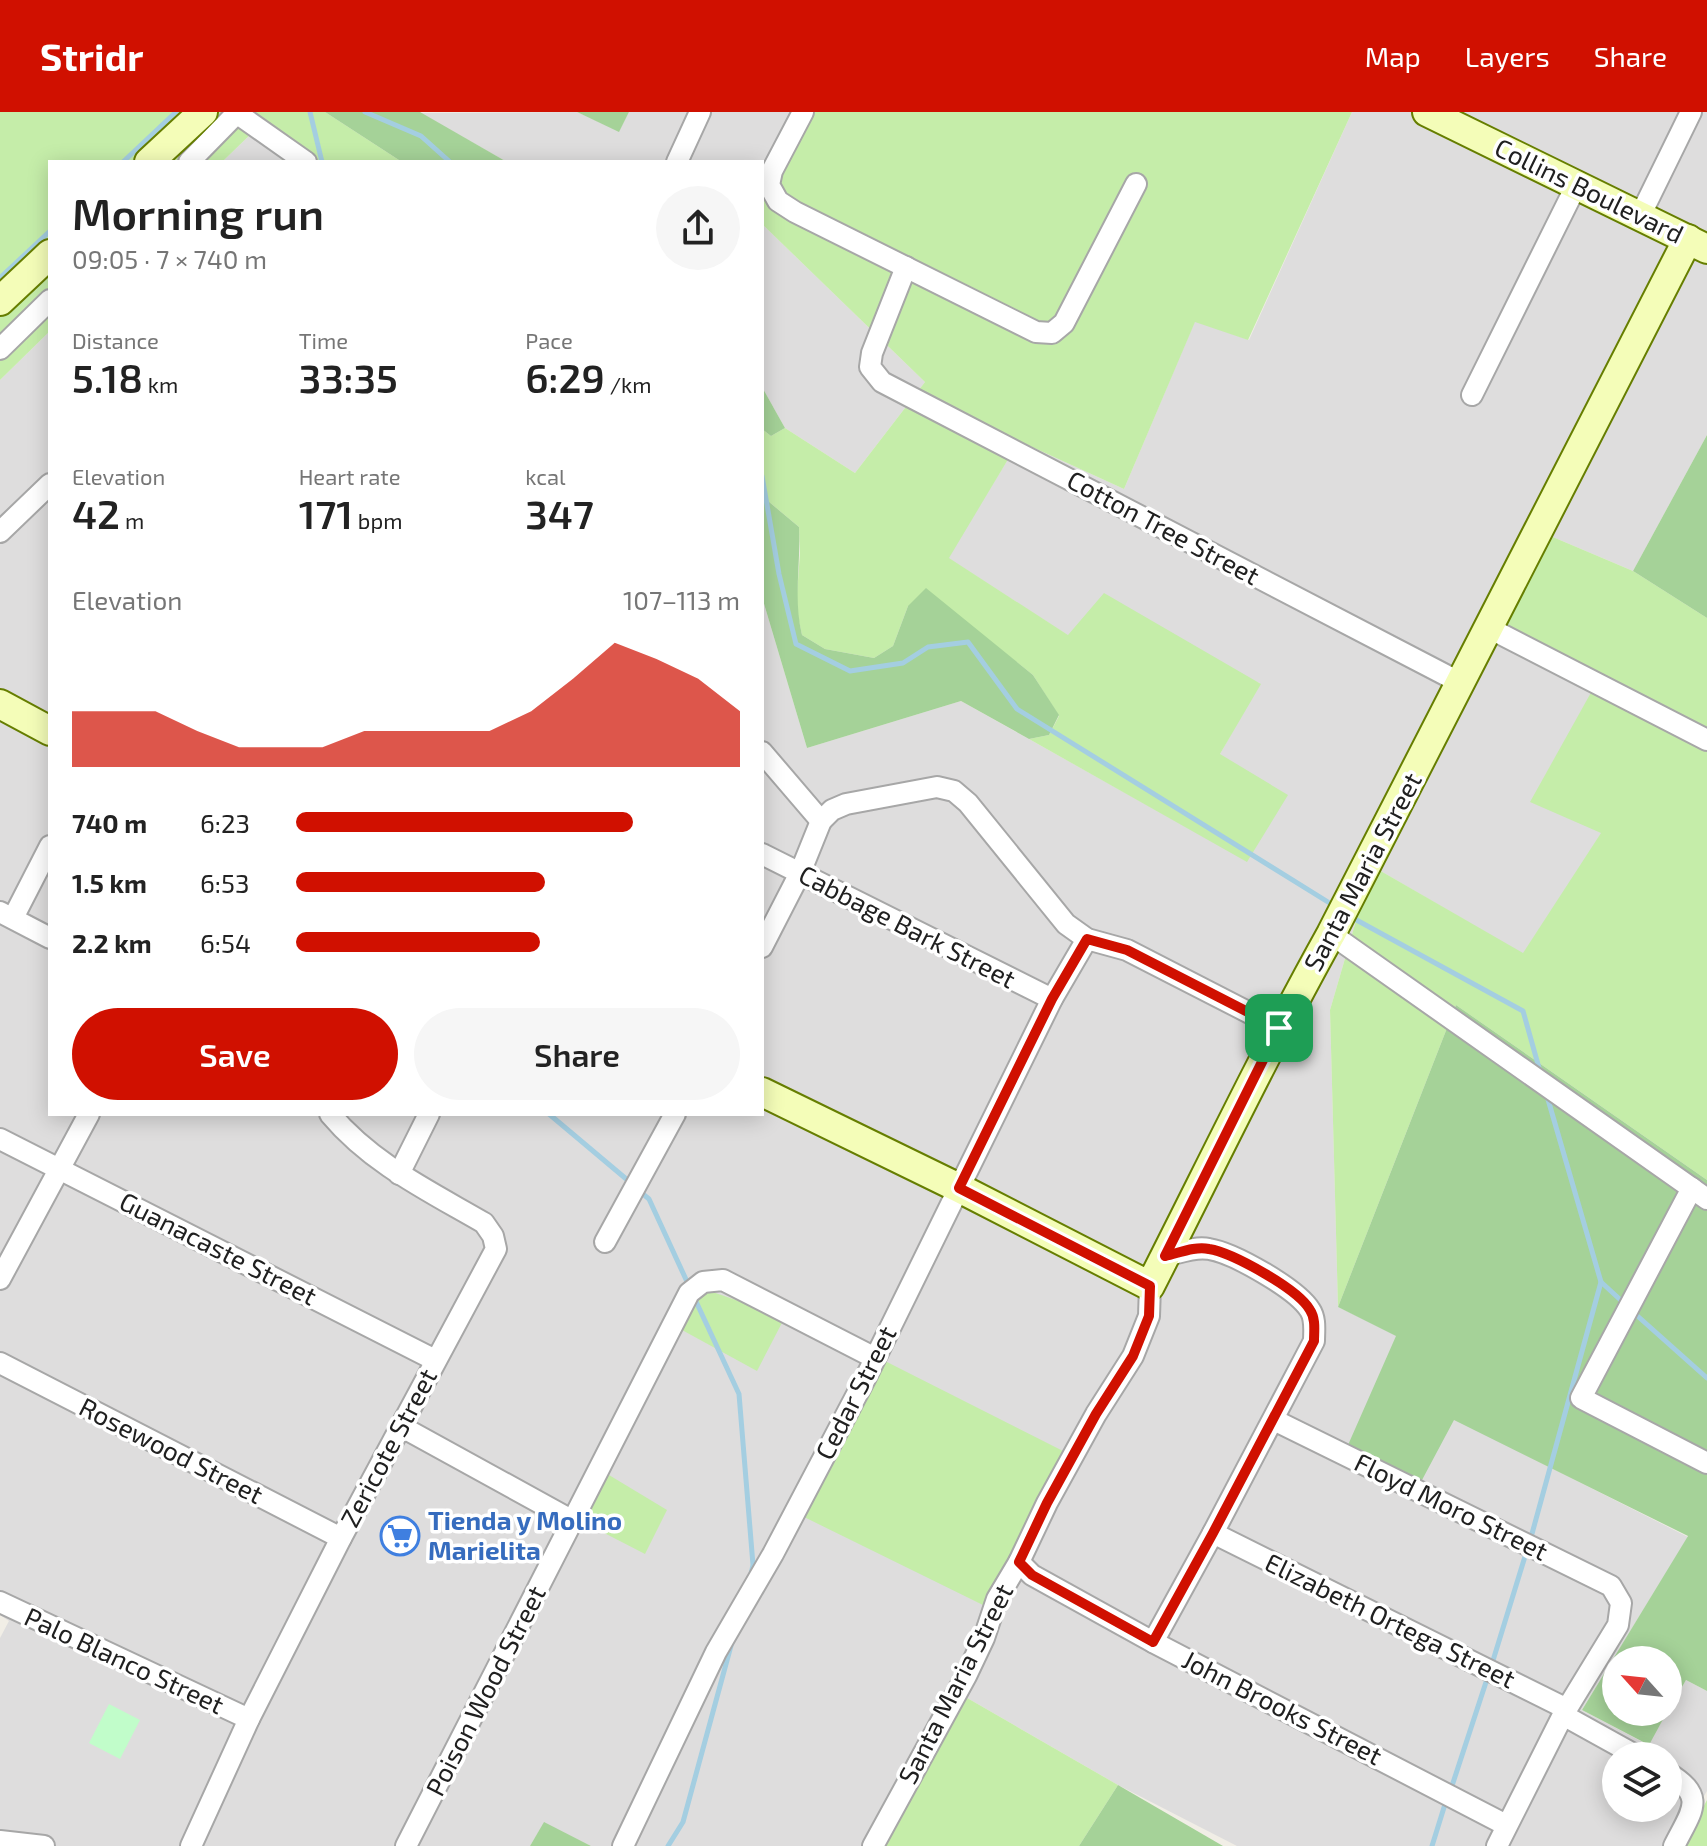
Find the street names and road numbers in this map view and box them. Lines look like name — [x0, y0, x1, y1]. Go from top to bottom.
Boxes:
street label: Collins Boulevard — [1490, 131, 1689, 249]
street label: Cotton Tree Street — [1062, 463, 1265, 590]
street label: Santa Maria Street — [1296, 767, 1427, 976]
street label: Cabbage Bark Street — [794, 858, 1021, 994]
street label: Guanacaste Street — [115, 1185, 322, 1311]
street label: Cedar Street — [808, 1320, 902, 1464]
street label: Zericote Street — [333, 1363, 442, 1532]
street label: Rosewood Street — [75, 1390, 269, 1509]
street label: Floyd Moro Street — [1350, 1445, 1553, 1566]
street label: Elizabeth Ortega Street — [1261, 1546, 1521, 1694]
street label: Santa Maria Street — [891, 1578, 1019, 1788]
street label: Poison Wood Street — [418, 1580, 551, 1801]
street label: Palo Blanco Street — [20, 1600, 229, 1719]
street label: John Brooks Street — [1178, 1643, 1388, 1770]

